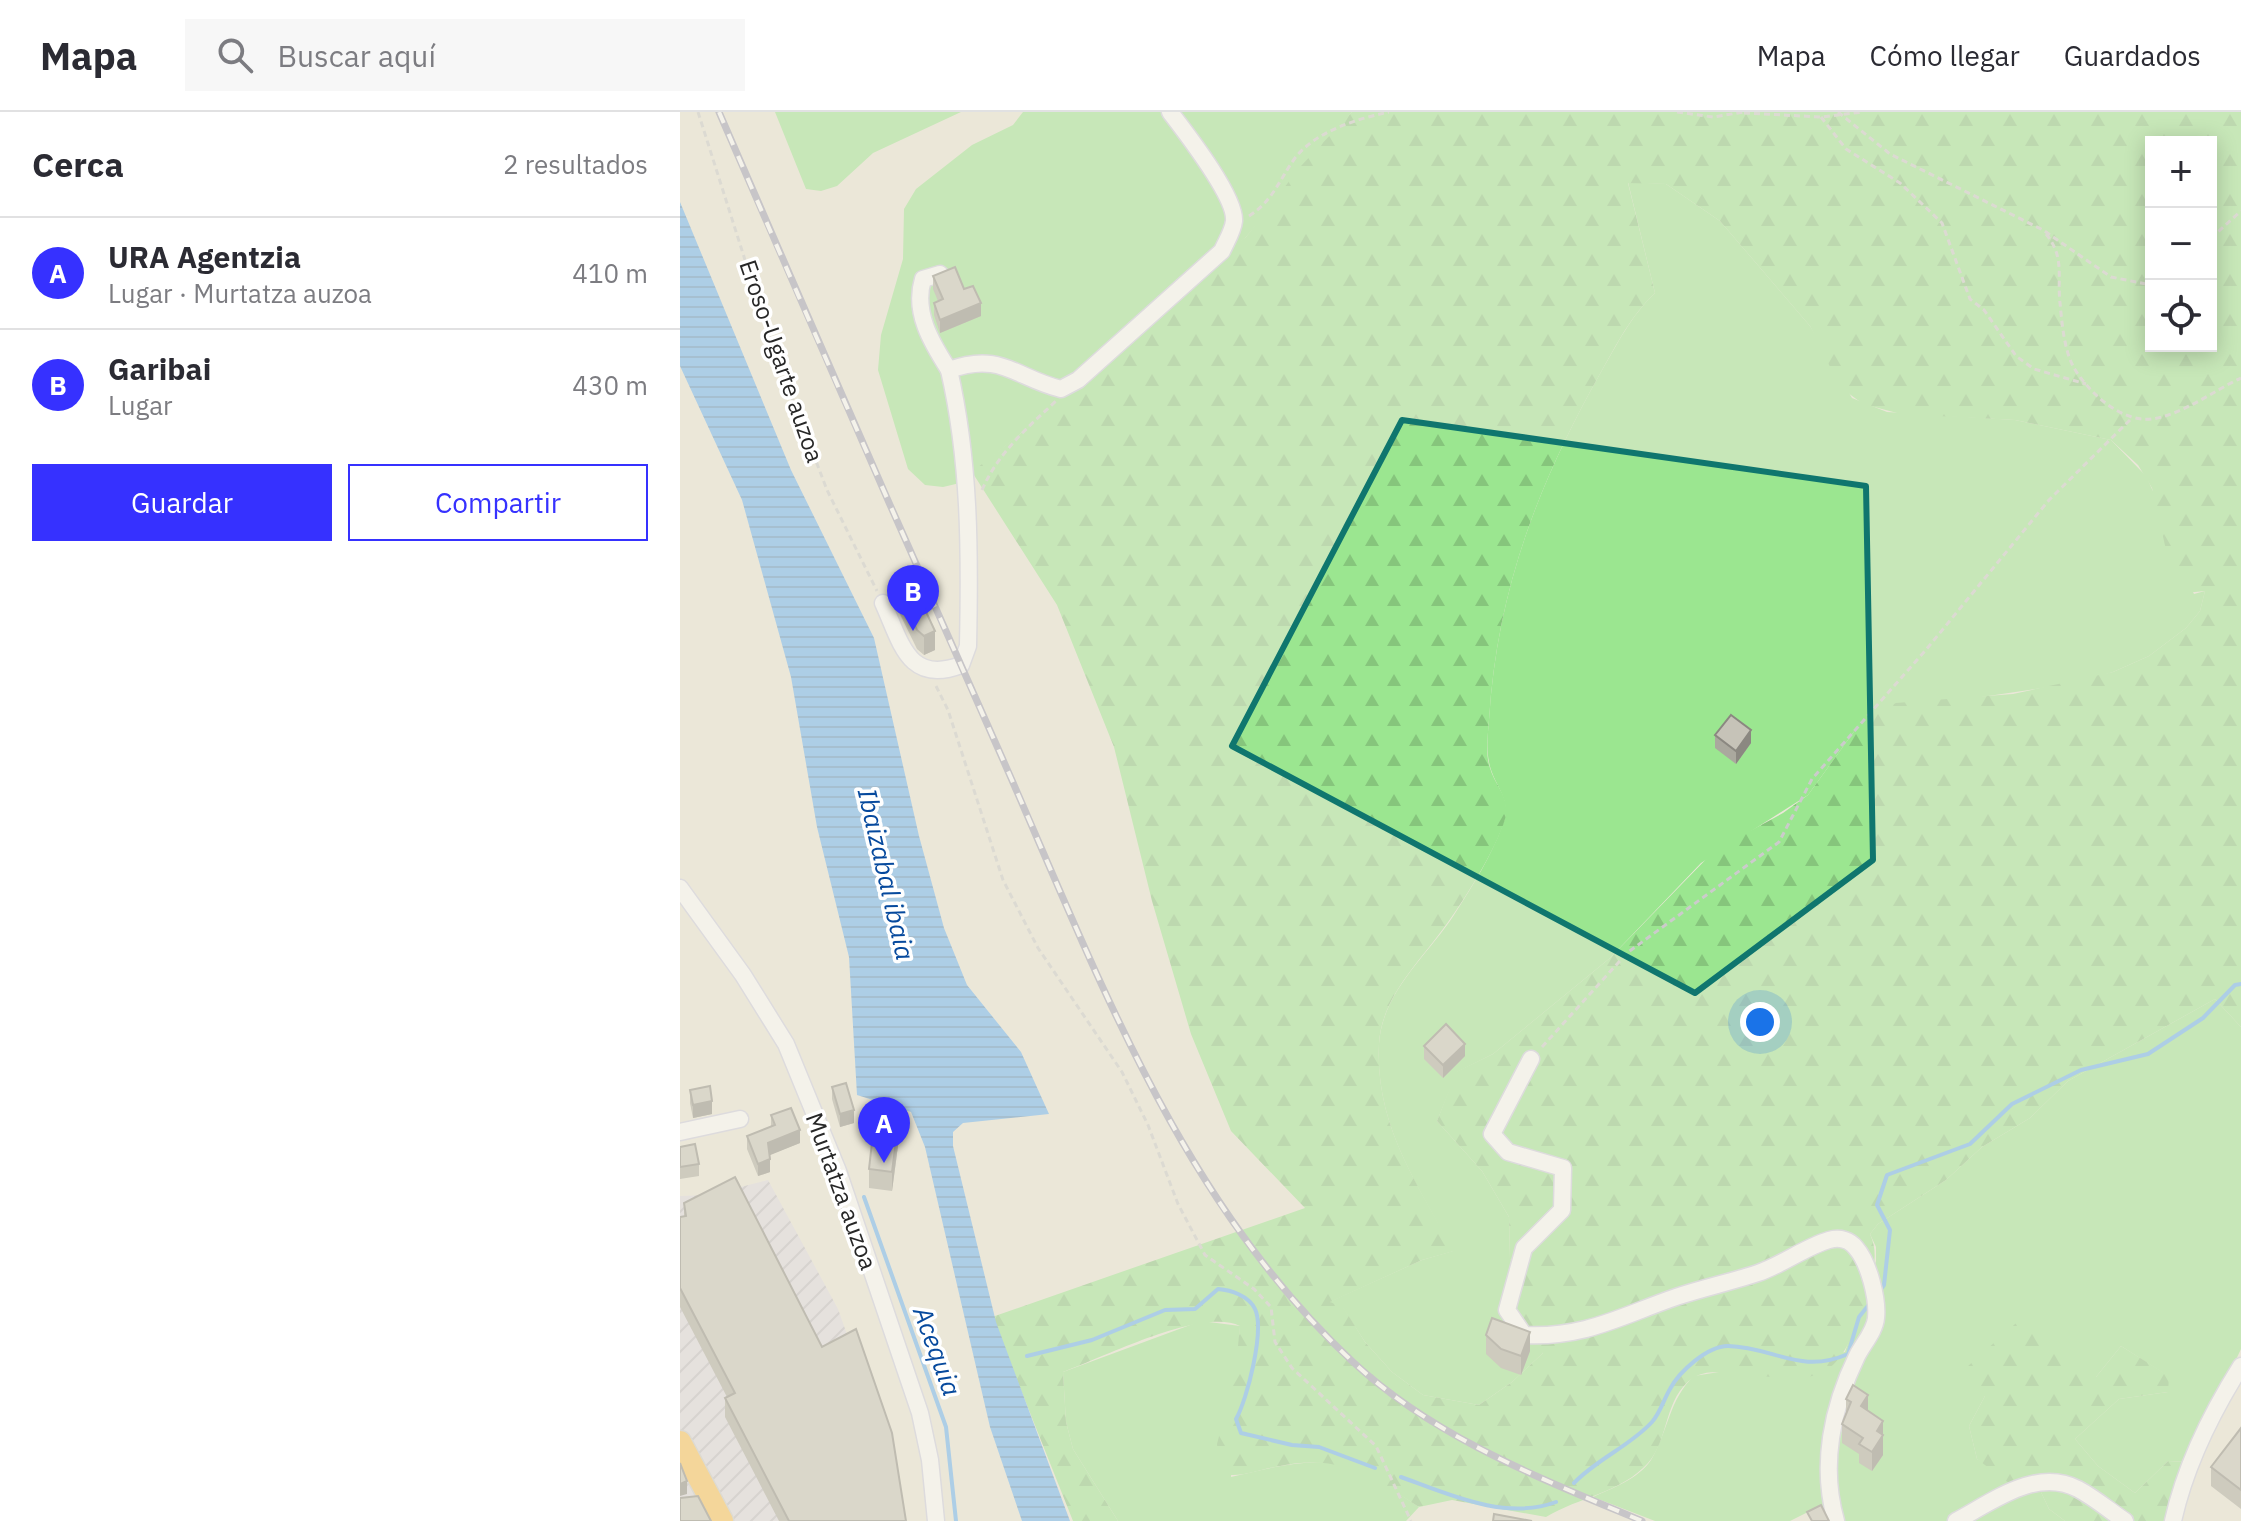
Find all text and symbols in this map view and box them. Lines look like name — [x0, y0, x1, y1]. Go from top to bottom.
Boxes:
search box — [185, 19, 745, 91]
text: Mapa — [40, 31, 137, 80]
icon: search — [213, 33, 257, 77]
text: Buscar aquí — [277, 36, 436, 75]
text: Mapa — [1757, 37, 1826, 74]
text: Cómo llegar — [1870, 37, 2020, 74]
text: Guardados — [2064, 37, 2201, 74]
map controls — [2145, 136, 2217, 352]
button: + — [2145, 136, 2217, 208]
text: Cerca — [32, 142, 124, 186]
text: 2 resultados — [503, 147, 648, 181]
button: − — [2145, 208, 2217, 280]
text: URA Agentzia — [108, 237, 301, 276]
street label: Eroso-Ugarte auzoa — [732, 255, 832, 467]
text: A — [49, 256, 67, 290]
text: 410 m — [572, 256, 648, 290]
text: Lugar · Murtatza auzoa — [108, 276, 372, 310]
button: locate — [2145, 280, 2217, 352]
text: Garibai — [108, 349, 211, 388]
text: B — [49, 368, 67, 402]
text: 430 m — [572, 368, 648, 402]
text: Lugar — [108, 388, 173, 422]
button: Guardar — [32, 464, 332, 541]
button: Compartir — [348, 464, 648, 541]
pin: B — [887, 565, 939, 631]
water label: Ibaizabal ibaia — [851, 785, 923, 963]
your location — [1740, 1002, 1780, 1042]
pin: A — [858, 1097, 910, 1163]
street label: Murtatza auzoa — [799, 1108, 885, 1274]
water label: Acequia — [906, 1301, 970, 1401]

